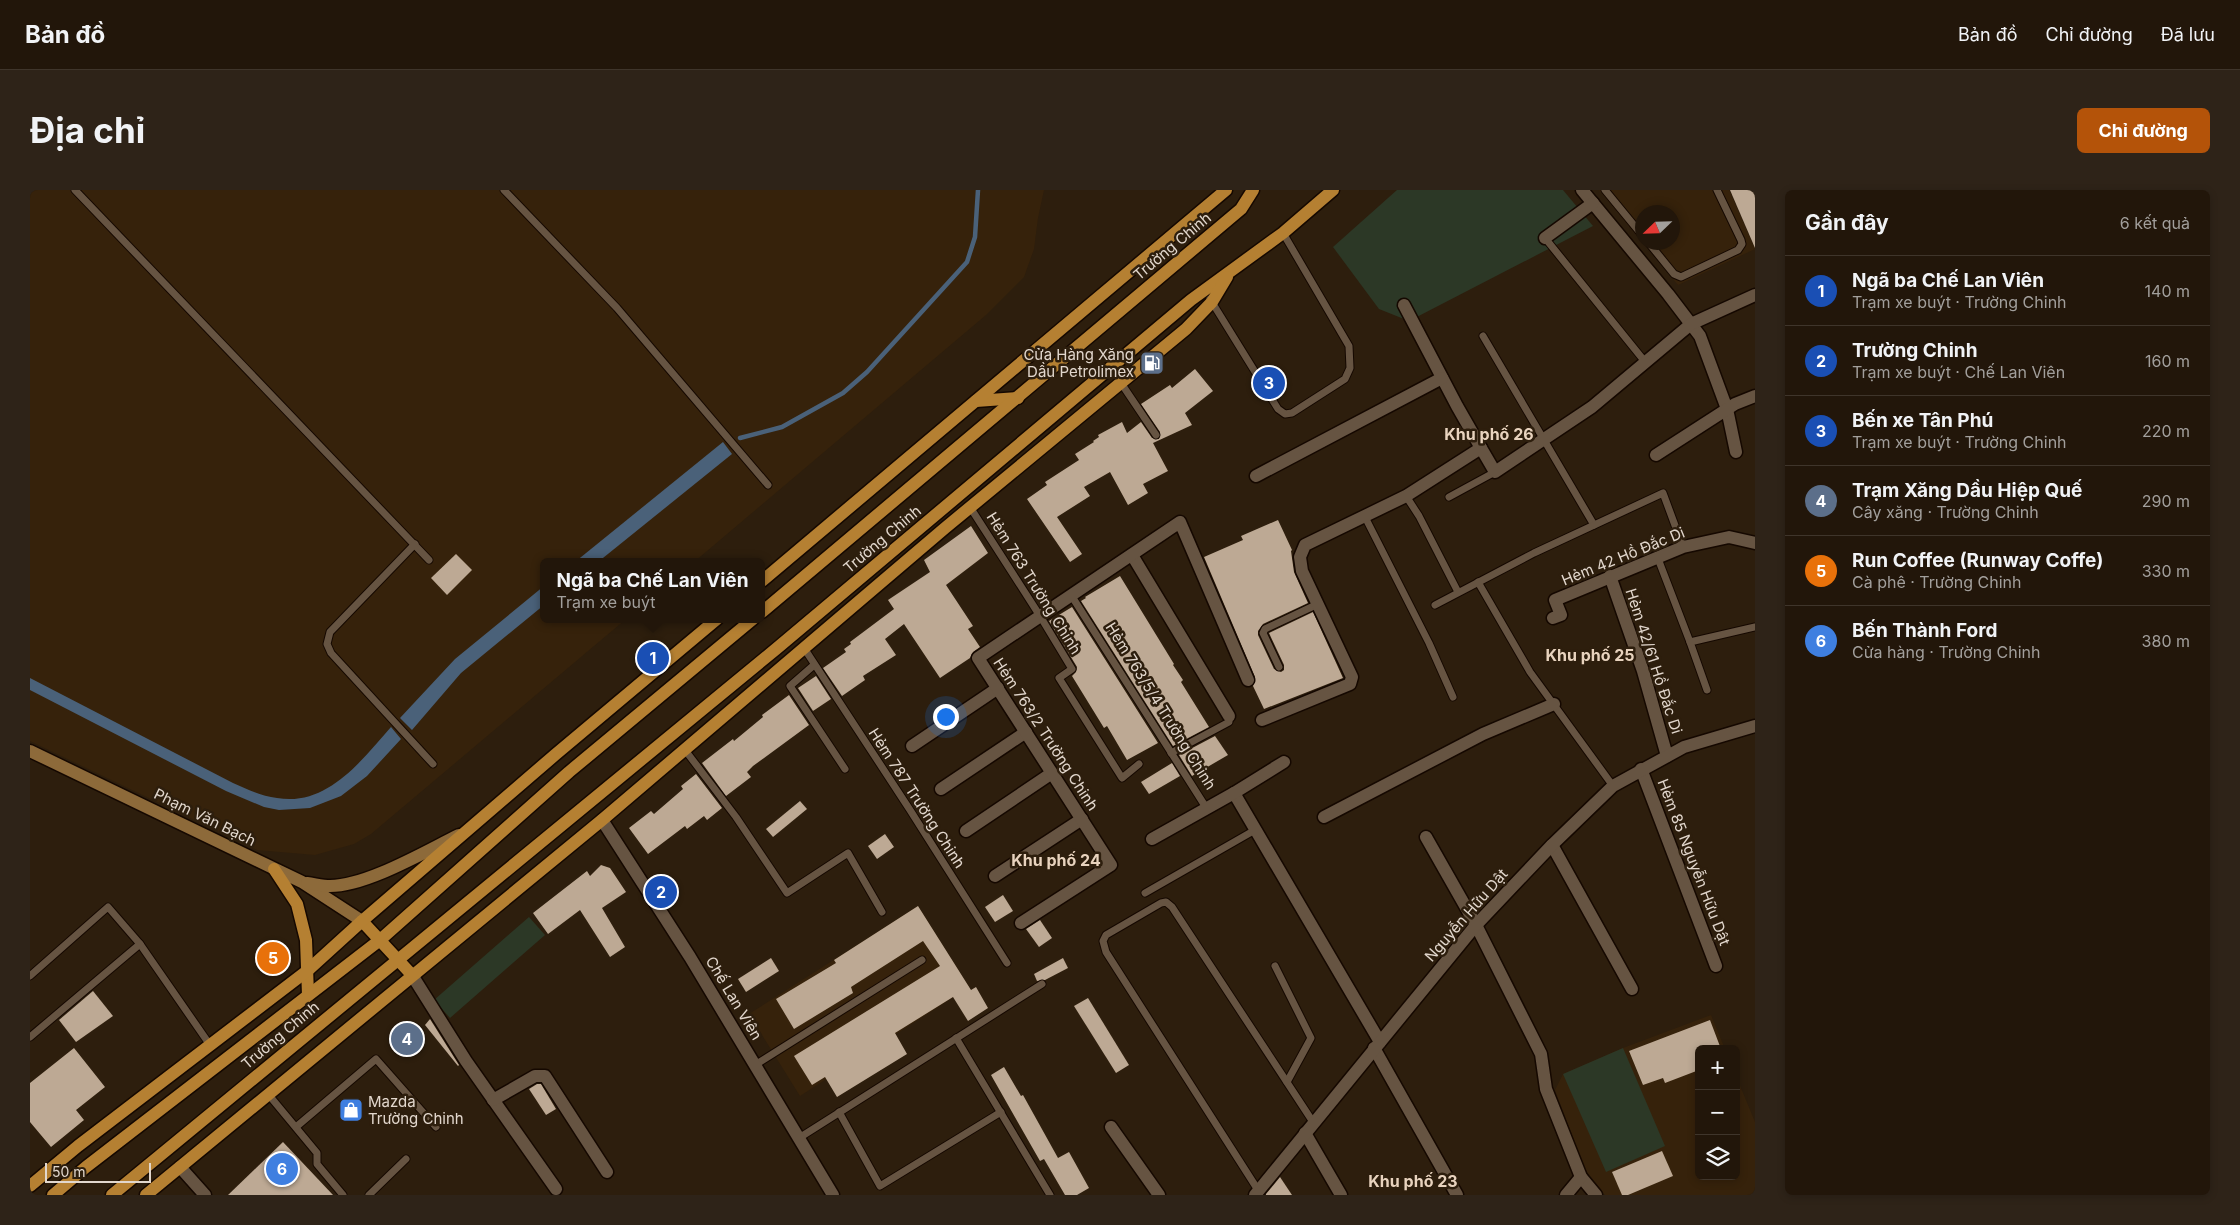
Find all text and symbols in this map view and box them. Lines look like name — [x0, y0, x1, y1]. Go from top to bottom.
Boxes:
text: Bản đồ — [25, 20, 105, 49]
text: Bản đồ — [1958, 24, 2017, 45]
text: Chỉ đường — [2045, 24, 2133, 45]
text: Đã lưu — [2161, 24, 2215, 45]
button: Chỉ đường — [2077, 108, 2210, 153]
text: Địa chỉ — [30, 109, 145, 151]
north arrow — [1635, 205, 1680, 250]
street label: Trường Chinh — [1129, 208, 1215, 284]
text: Gần đây — [1805, 210, 1889, 235]
text: 6 kết quả — [2120, 213, 2190, 233]
text: Ngã ba Chế Lan Viên — [1852, 269, 2044, 292]
text: 1 — [1818, 281, 1824, 301]
text: 140 m — [2145, 281, 2190, 301]
text: Trạm xe buýt · Trường Chinh — [1852, 292, 2067, 312]
text: Trường Chinh — [1852, 339, 1977, 362]
place label: Cửa Hàng Xăng Dầu Petrolimex — [1023, 345, 1134, 381]
fuel station icon: Cửa Hàng Xăng Dầu Petrolimex — [1139, 350, 1165, 376]
text: 2 — [1816, 351, 1826, 371]
text: 160 m — [2145, 351, 2190, 371]
text: Trạm xe buýt · Chế Lan Viên — [1852, 362, 2065, 382]
pin: 3 — [1253, 364, 1285, 402]
text: Bến xe Tân Phú — [1852, 409, 1993, 432]
text: 3 — [1816, 421, 1826, 441]
text: 220 m — [2142, 421, 2190, 441]
district label: Khu phố 26 — [1444, 424, 1534, 444]
text: Trạm xe buýt · Trường Chinh — [1852, 432, 2067, 452]
text: Trạm Xăng Dầu Hiệp Quế — [1852, 479, 2082, 502]
text: 4 — [1816, 491, 1826, 511]
text: 290 m — [2142, 491, 2190, 511]
street label: Trường Chinh — [839, 501, 925, 577]
text: Cây xăng · Trường Chinh — [1852, 502, 2039, 522]
street label: Hẻm 763 Trường Chinh — [982, 508, 1086, 658]
street label: Hẻm 42 Hồ Đắc Di — [1559, 523, 1687, 589]
text: Run Coffee (Runway Coffe) — [1852, 549, 2103, 572]
popup — [540, 558, 765, 623]
text: 5 — [1816, 561, 1826, 581]
text: 330 m — [2142, 561, 2190, 581]
text: Ngã ba Chế Lan Viên — [557, 569, 749, 592]
text: Cà phê · Trường Chinh — [1852, 572, 2021, 592]
street label: Hẻm 42/61 Hồ Đắc Di — [1621, 586, 1687, 736]
text: Trạm xe buýt — [557, 592, 655, 612]
street label: Hẻm 763/5/4 Trường Chinh — [1102, 619, 1220, 793]
text: Bến Thành Ford — [1852, 619, 1997, 642]
text: 6 — [1816, 631, 1826, 651]
text: 380 m — [2142, 631, 2190, 651]
pin: 1 — [637, 639, 669, 677]
text: Cửa hàng · Trường Chinh — [1852, 642, 2040, 662]
district label: Khu phố 25 — [1545, 645, 1635, 665]
street label: Hẻm 763/2 Trường Chinh — [989, 654, 1103, 814]
your location — [933, 704, 959, 730]
street label: Hẻm 787 Trường Chinh — [865, 724, 969, 872]
street label: Hẻm 85 Nguyễn Hữu Dật — [1653, 776, 1735, 948]
street label: Phạm Văn Bạch — [151, 784, 259, 850]
district label: Khu phố 24 — [1011, 850, 1101, 870]
street label: Nguyễn Hữu Dật — [1420, 865, 1512, 965]
pin: 2 — [645, 873, 677, 911]
pin: 5 — [257, 939, 289, 977]
street label: Chế Lan Viên — [702, 953, 766, 1043]
street label: Trường Chinh — [237, 997, 323, 1073]
pin: 4 — [391, 1020, 423, 1058]
map controls — [1695, 1045, 1740, 1180]
button: + — [1695, 1045, 1740, 1090]
button: − — [1695, 1090, 1740, 1135]
place label: Mazda Trường Chinh — [368, 1092, 464, 1128]
shop icon: Mazda Trường Chinh — [338, 1097, 364, 1123]
button: layers — [1695, 1135, 1740, 1180]
pin: 6 — [266, 1150, 298, 1188]
scale bar — [45, 1160, 151, 1183]
text: 50 m — [52, 1163, 86, 1180]
district label: Khu phố 23 — [1368, 1171, 1458, 1191]

